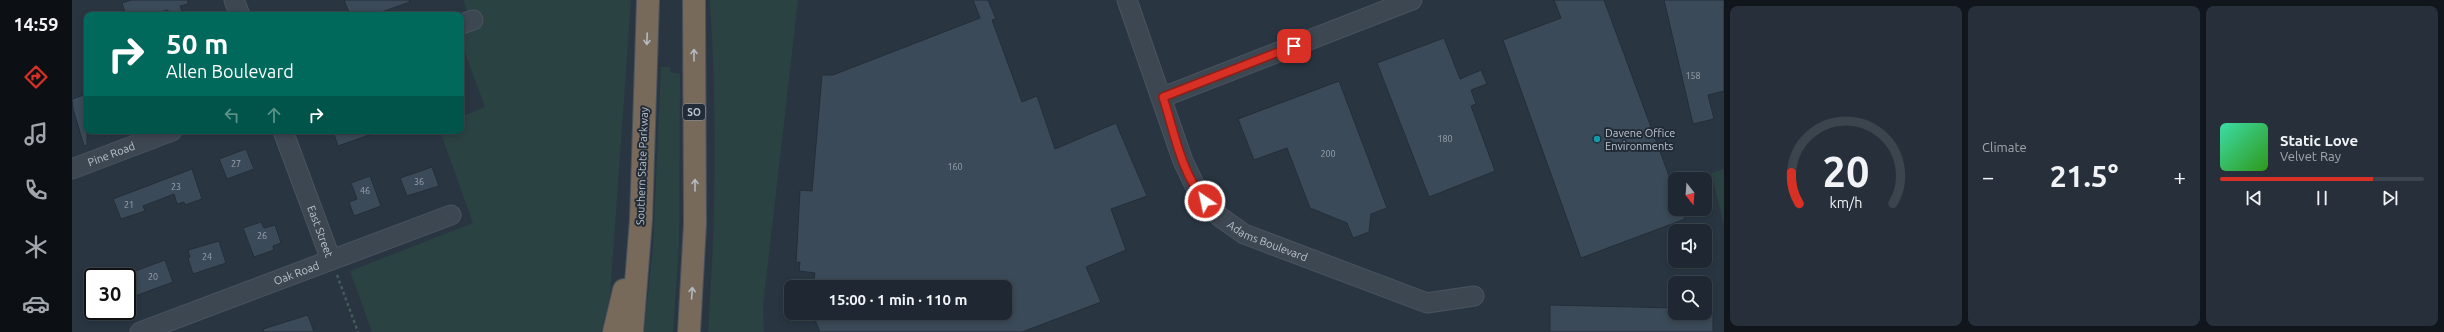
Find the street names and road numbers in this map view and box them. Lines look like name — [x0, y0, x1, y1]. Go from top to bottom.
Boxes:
road number: SO — [683, 104, 705, 120]
street label: Southern State Parkway — [634, 106, 650, 225]
street label: Pine Road — [86, 140, 137, 168]
street label: East Street — [305, 204, 336, 259]
street label: Adams Boulevard — [1225, 218, 1309, 263]
street label: Oak Road — [272, 259, 321, 287]

